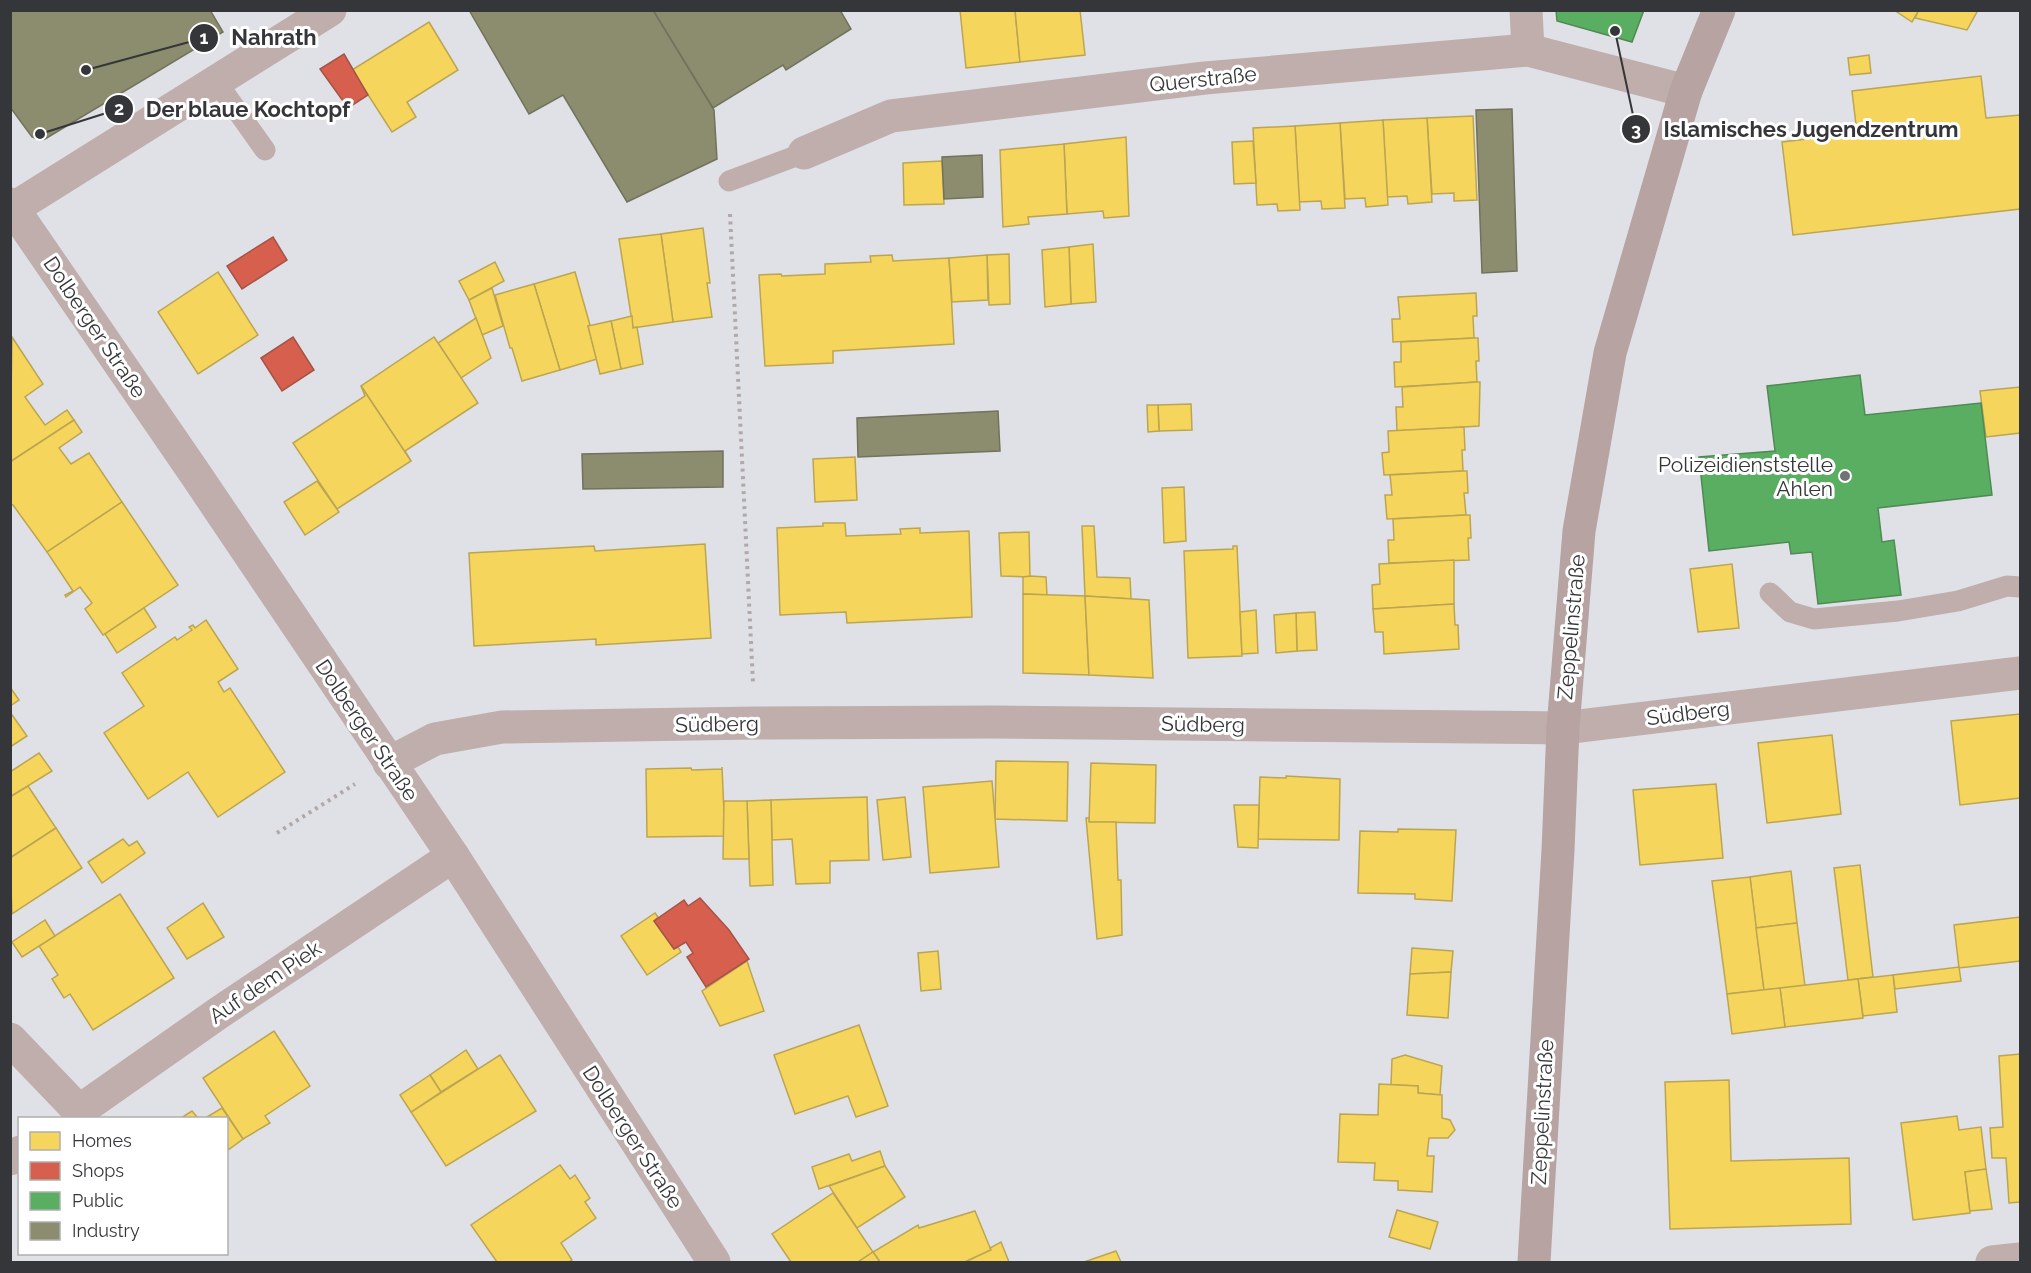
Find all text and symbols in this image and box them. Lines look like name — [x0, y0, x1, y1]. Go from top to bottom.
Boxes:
callout: Nahrath — [189, 18, 328, 58]
text: Nahrath — [231, 24, 317, 50]
text: 1 — [200, 27, 209, 48]
street label: Querstraße — [1148, 61, 1258, 97]
callout: Der blaue Kochtopf — [104, 89, 363, 129]
text: Der blaue Kochtopf — [146, 96, 351, 122]
text: 2 — [114, 98, 124, 119]
callout: Islamisches Jugendzentrum — [1621, 109, 1971, 149]
text: Islamisches Jugendzentrum — [1664, 116, 1958, 142]
text: 3 — [1631, 119, 1641, 140]
street label: Dolberger Straße — [38, 251, 152, 403]
place label: Polizeidienststelle Ahlen — [1658, 452, 1833, 501]
marker: Polizeidienststelle Ahlen — [1838, 469, 1852, 483]
street label: Zeppelinstraße — [1552, 553, 1590, 701]
street label: Dolberger Straße — [310, 654, 424, 806]
street label: Südberg — [1645, 695, 1731, 731]
street label: Südberg — [675, 711, 759, 737]
street label: Südberg — [1161, 711, 1245, 737]
street label: Auf dem Piek — [204, 935, 326, 1029]
street label: Zeppelinstraße — [1526, 1039, 1558, 1185]
street label: Dolberger Straße — [577, 1061, 689, 1213]
legend — [18, 1117, 228, 1255]
text: Homes — [72, 1130, 132, 1151]
text: Shops — [72, 1160, 124, 1181]
text: Public — [72, 1190, 124, 1211]
text: Industry — [72, 1220, 140, 1241]

